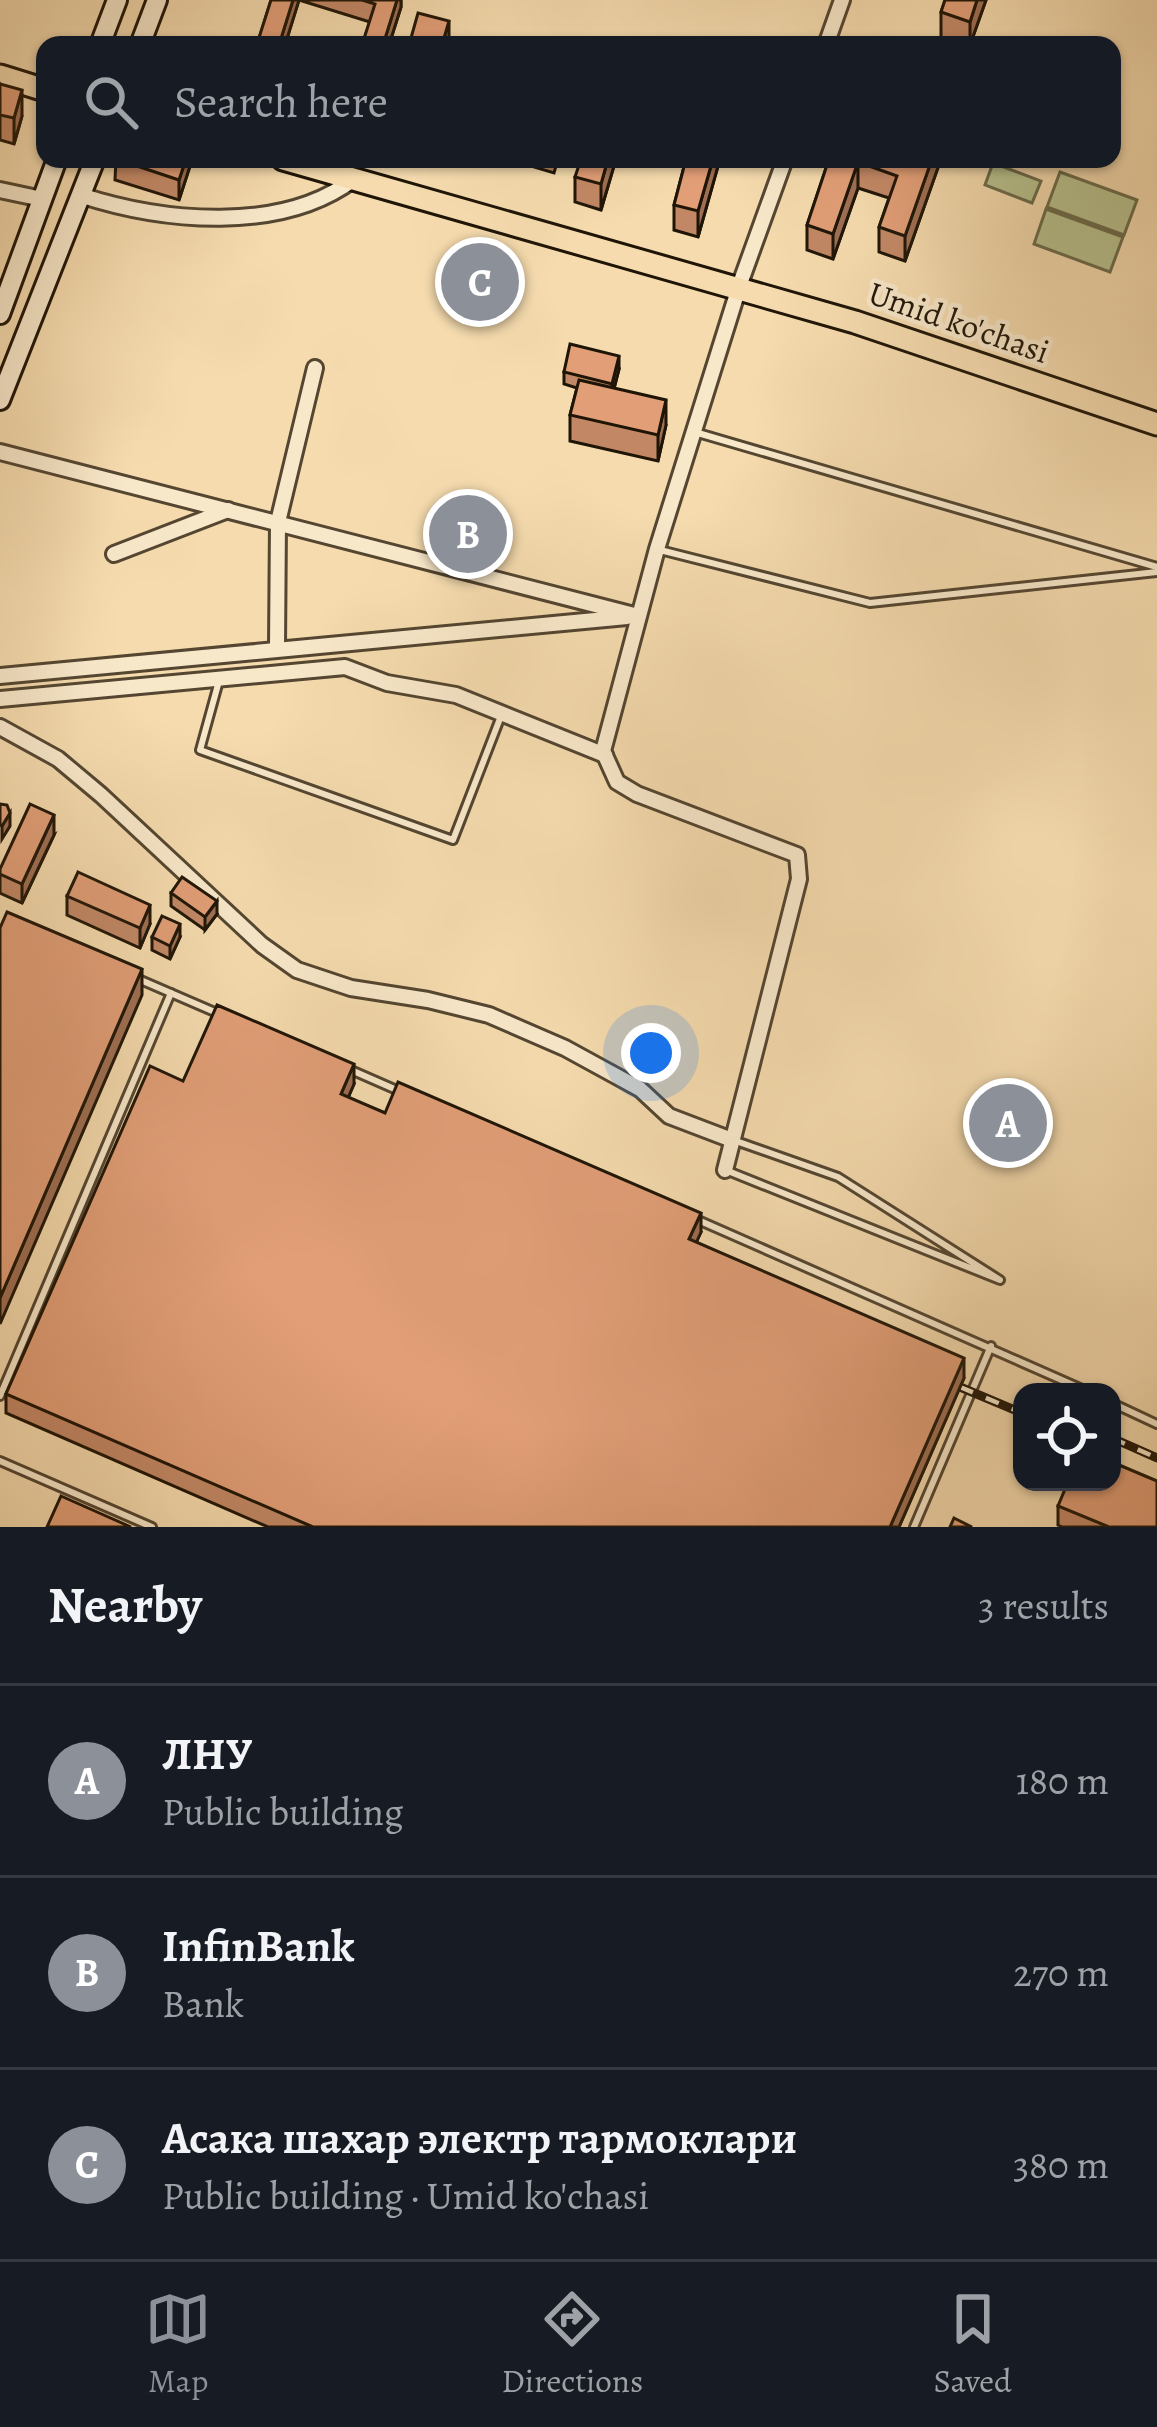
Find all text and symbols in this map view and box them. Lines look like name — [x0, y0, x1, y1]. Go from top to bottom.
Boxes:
search box — [36, 36, 1121, 168]
icon: search — [78, 69, 144, 135]
text: Search here — [174, 71, 388, 133]
pin: C — [441, 237, 519, 327]
street label: Umid ko'chasi — [863, 270, 1055, 374]
pin: B — [429, 489, 507, 579]
your location — [621, 1023, 681, 1083]
pin: A — [969, 1078, 1047, 1168]
map controls — [1013, 1383, 1121, 1491]
button: locate — [1013, 1383, 1121, 1491]
text: Nearby — [48, 1570, 202, 1640]
text: 3 results — [978, 1579, 1109, 1632]
text: ЛНУ — [162, 1723, 252, 1785]
text: A — [75, 1754, 99, 1807]
text: 180 m — [1016, 1754, 1109, 1807]
text: Public building — [162, 1785, 403, 1838]
text: InfinBank — [162, 1915, 354, 1977]
text: B — [75, 1946, 99, 1999]
text: 270 m — [1013, 1946, 1109, 1999]
text: Bank — [162, 1977, 244, 2030]
text: Асака шахар электр тармоклари — [162, 2107, 797, 2169]
text: C — [75, 2138, 99, 2191]
text: 380 m — [1013, 2138, 1109, 2191]
text: Public building · Umid ko'chasi — [162, 2169, 649, 2222]
tab: Map — [145, 2286, 211, 2403]
tab: Directions — [502, 2286, 643, 2403]
tab: Saved — [934, 2286, 1012, 2403]

